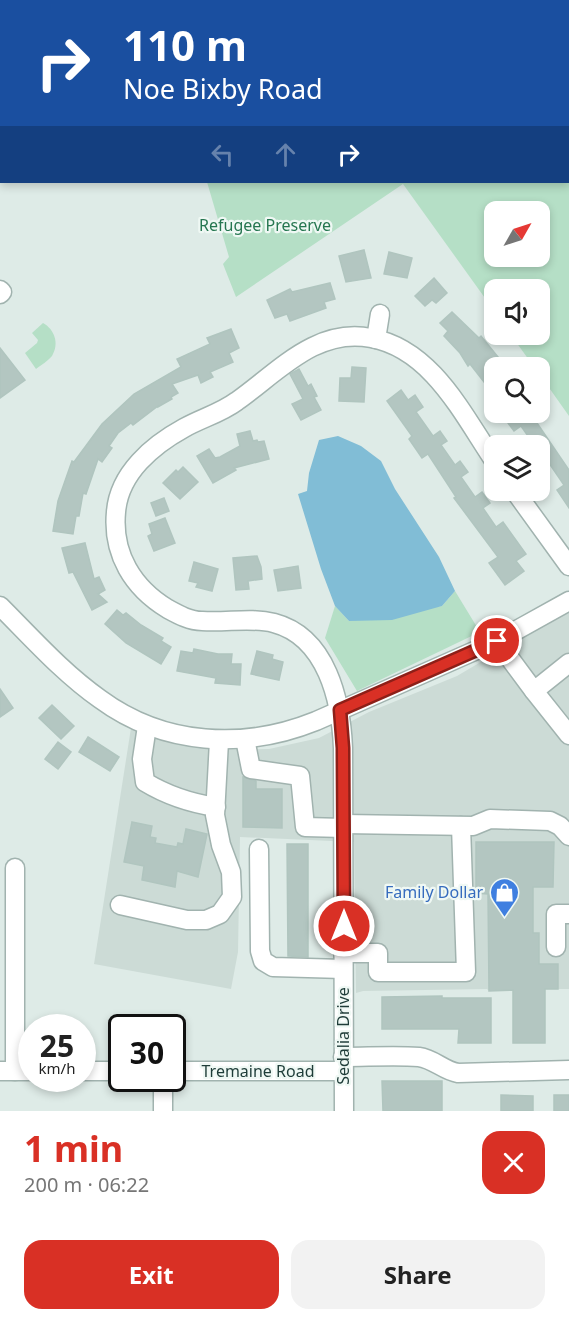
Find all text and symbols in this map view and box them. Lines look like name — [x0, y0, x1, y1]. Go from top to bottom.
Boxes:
text: 110 m — [123, 16, 247, 73]
icon: right — [24, 24, 102, 102]
text: Noe Bixby Road — [123, 70, 323, 107]
icon: left — [206, 138, 239, 171]
icon: ahead — [269, 138, 302, 171]
icon: right — [332, 138, 365, 171]
north arrow — [484, 201, 550, 267]
map controls — [484, 201, 550, 501]
park label: Refugee Preserve — [199, 214, 331, 236]
button: sound — [484, 279, 550, 345]
button: search — [484, 357, 550, 423]
button: layers — [484, 435, 550, 501]
pin — [471, 615, 522, 666]
icon: arrive — [480, 624, 513, 657]
shop icon: Family Dollar — [488, 876, 520, 918]
place label: Family Dollar — [385, 881, 483, 903]
position arrow — [312, 894, 376, 958]
street label: Sedalia Drive — [332, 987, 354, 1085]
speed limit sign: 30 — [108, 1014, 186, 1092]
text: 25 — [40, 1025, 74, 1066]
text: km/h — [39, 1058, 75, 1078]
street label: Tremaine Road — [202, 1060, 315, 1082]
text: 1 min — [24, 1124, 123, 1173]
button: close — [482, 1131, 545, 1194]
text: 200 m · 06:22 — [24, 1171, 149, 1198]
button: Exit — [24, 1240, 279, 1309]
button: Share — [291, 1240, 545, 1309]

